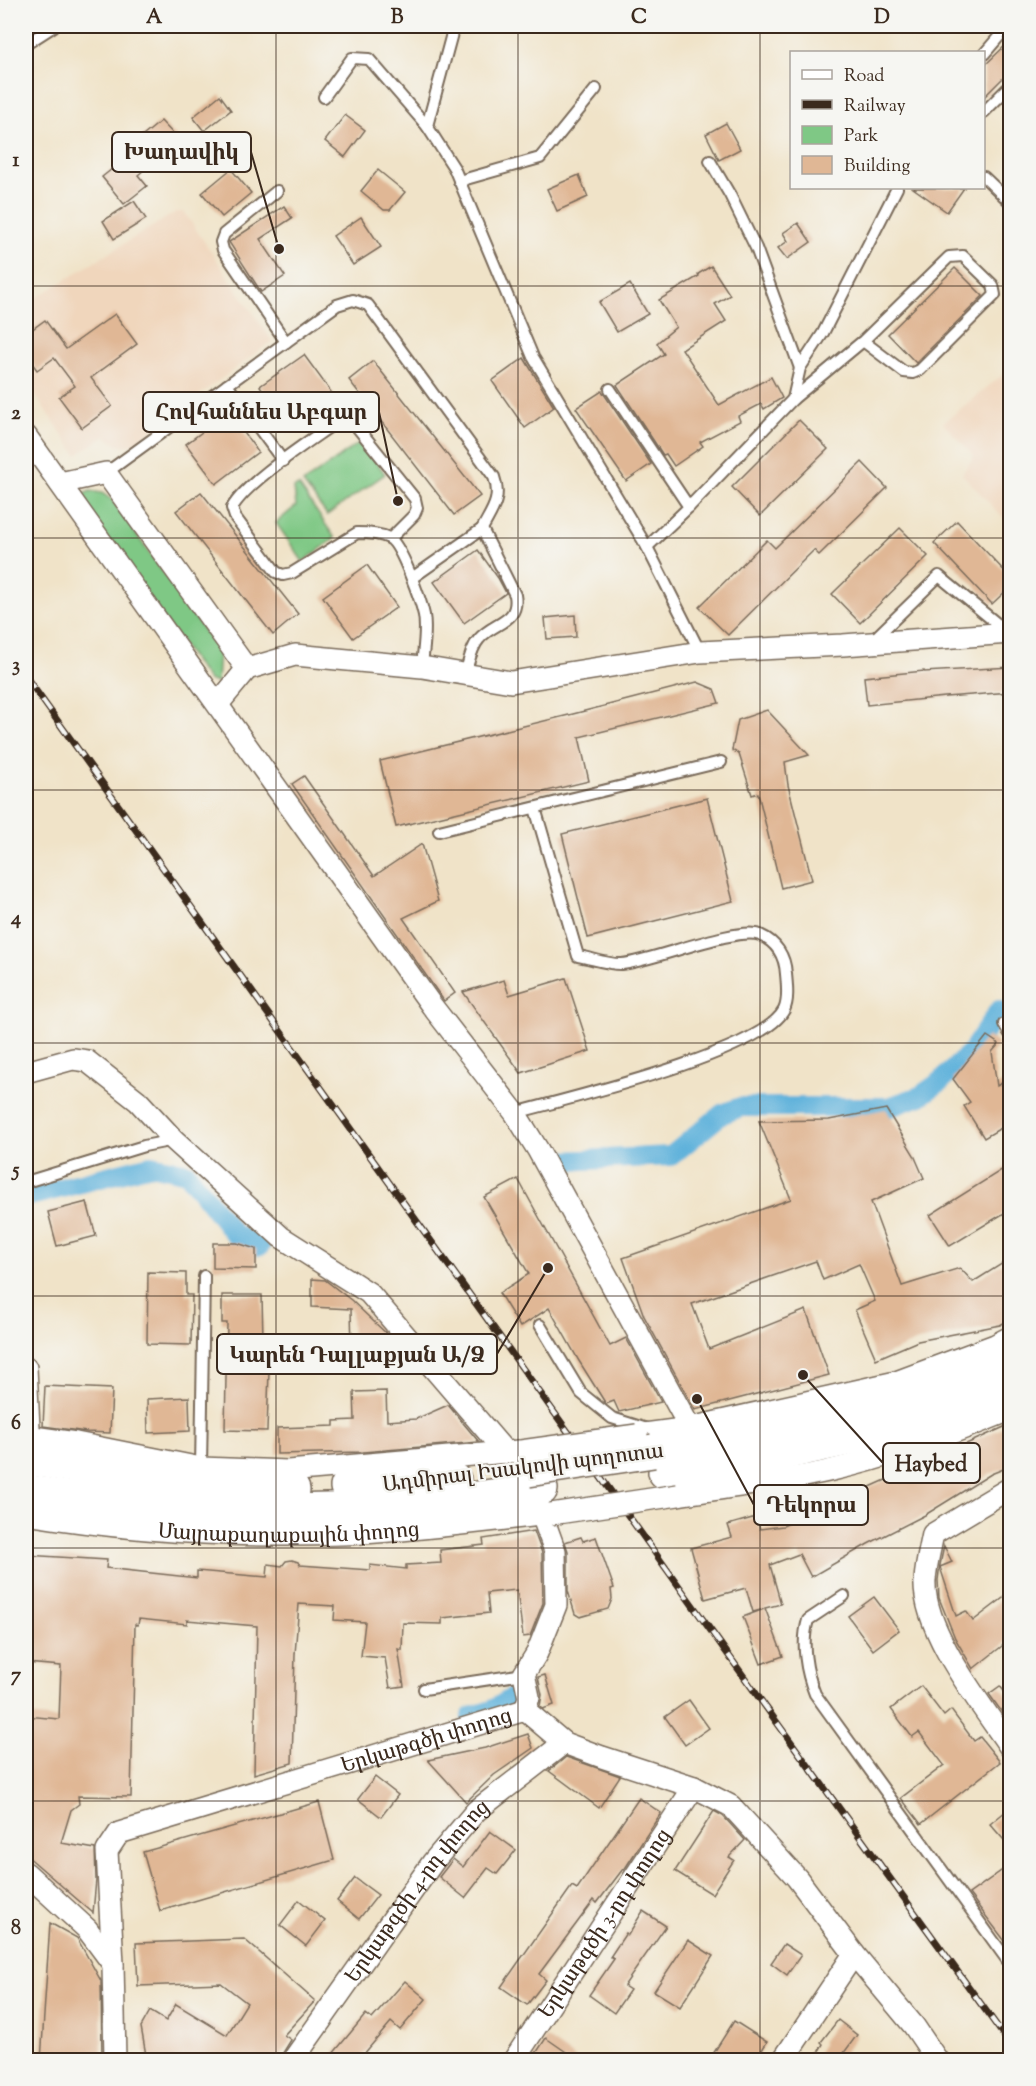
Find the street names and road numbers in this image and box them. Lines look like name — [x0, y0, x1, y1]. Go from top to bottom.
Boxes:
street label: Ադմիրալ Իսակովի պողոտա — [381, 1437, 665, 1501]
street label: Մայրաքաղաքային փողոց — [157, 1515, 421, 1552]
street label: Երկաթգծի փողոց — [338, 1702, 516, 1782]
street label: Երկաթգծի 4-րդ փողոց — [339, 1793, 497, 1990]
street label: Երկաթգծի 3-րդ փողոց — [532, 1823, 680, 2025]

